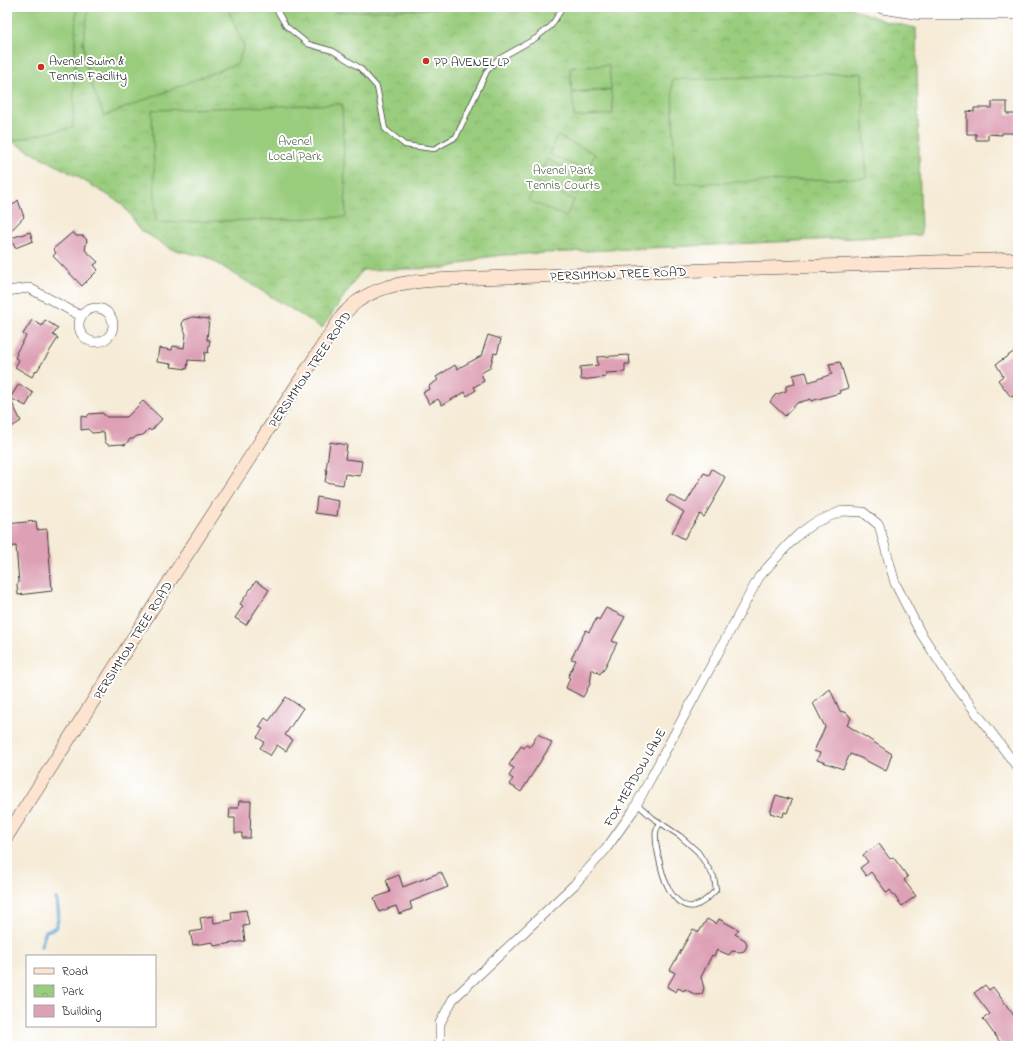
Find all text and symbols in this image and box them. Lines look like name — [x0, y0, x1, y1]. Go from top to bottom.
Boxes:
place label: Avenel Swim & Tennis Facility — [49, 52, 127, 87]
place label: PP AVENEL LP — [434, 53, 509, 72]
marker: PP AVENEL LP — [421, 56, 431, 66]
marker: Avenel Swim & Tennis Facility — [36, 62, 46, 72]
park label: Avenel Local Park — [268, 132, 322, 166]
park label: Avenel Park Tennis Courts — [526, 161, 601, 195]
street label: PERSIMMON TREE ROAD — [549, 263, 687, 286]
street label: PERSIMMON TREE ROAD — [264, 308, 356, 432]
street label: PERSIMMON TREE ROAD — [89, 578, 178, 704]
street label: FOX MEADOW LANE — [599, 725, 671, 831]
legend — [26, 955, 156, 1027]
text: Road — [62, 963, 88, 981]
text: Park — [62, 983, 84, 1001]
text: Building — [61, 1003, 101, 1022]

